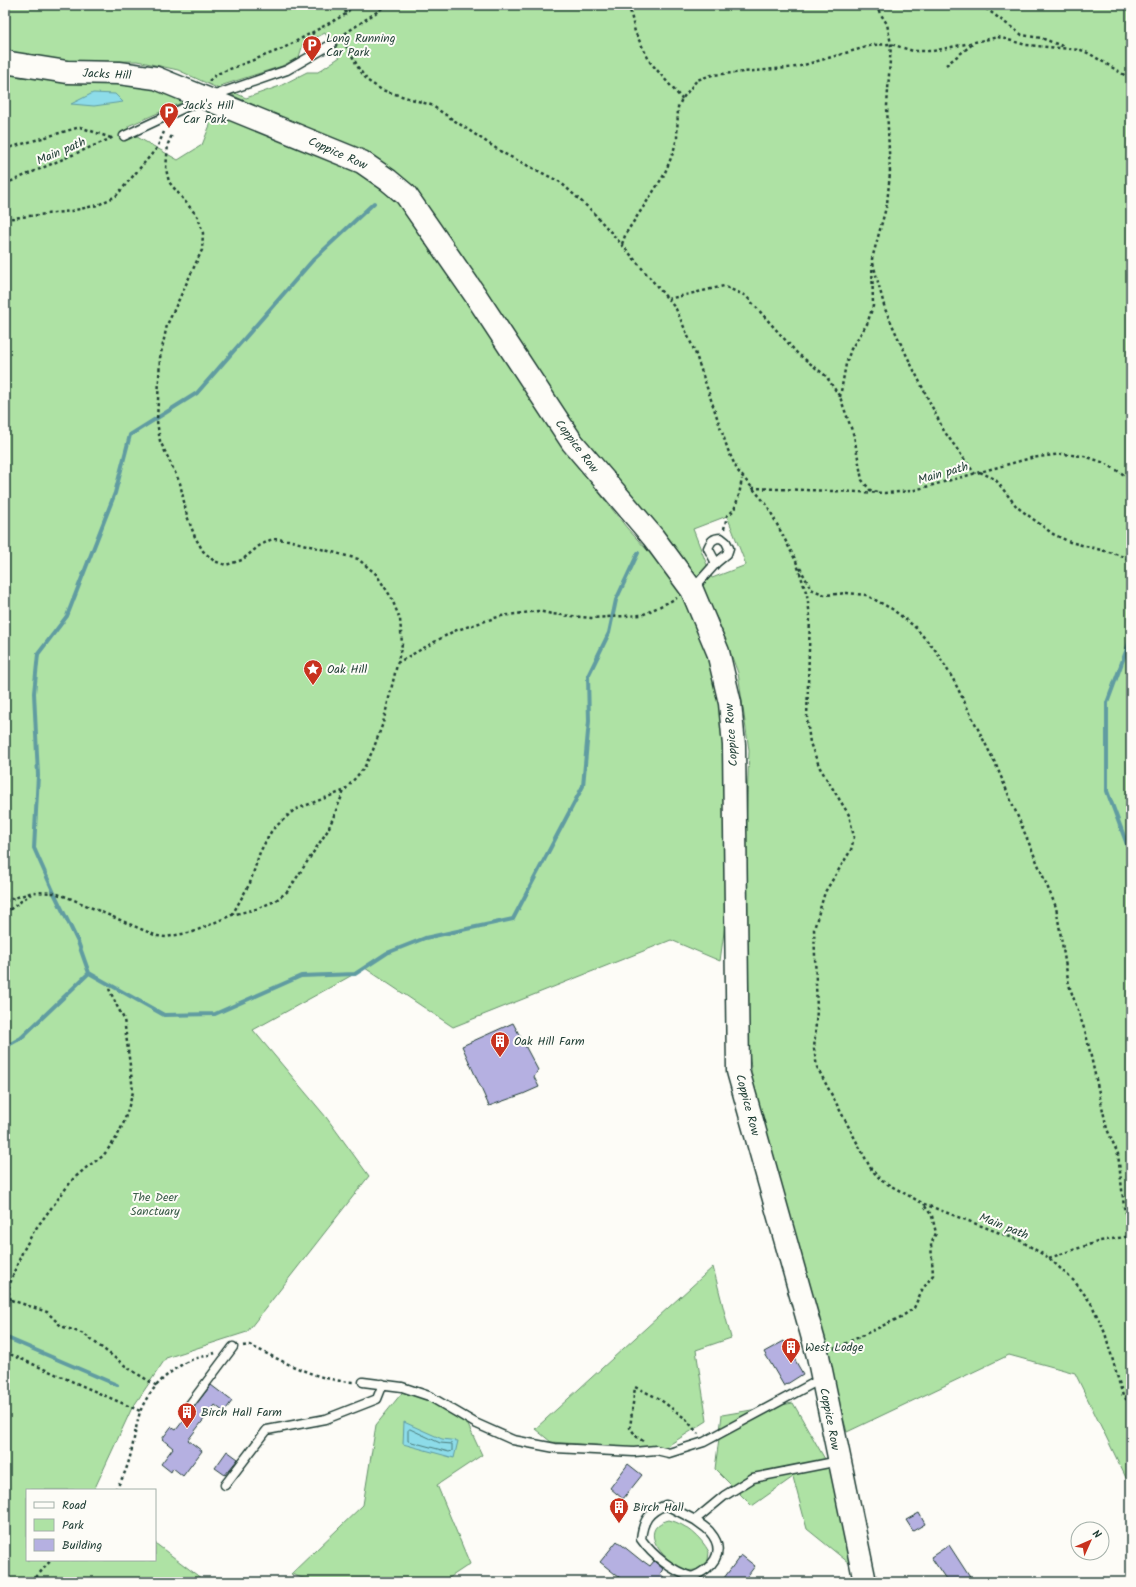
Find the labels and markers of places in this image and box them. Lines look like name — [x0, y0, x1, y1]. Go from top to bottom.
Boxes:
place label: Long Running Car Park — [326, 29, 396, 62]
parking icon: Long Running Car Park — [301, 34, 323, 62]
place label: Jack's Hill Car Park — [183, 96, 234, 129]
parking icon: Jack's Hill Car Park — [158, 101, 180, 129]
place icon: Oak Hill — [302, 658, 324, 686]
place label: Oak Hill — [327, 660, 367, 679]
building icon: Oak Hill Farm — [489, 1030, 511, 1058]
place label: Oak Hill Farm — [514, 1032, 585, 1051]
building icon: West Lodge — [780, 1336, 802, 1364]
place label: West Lodge — [805, 1338, 864, 1357]
building icon: Birch Hall Farm — [176, 1401, 198, 1429]
place label: Birch Hall Farm — [201, 1403, 282, 1422]
building icon: Birch Hall — [608, 1496, 630, 1524]
place label: Birch Hall — [633, 1498, 684, 1517]

